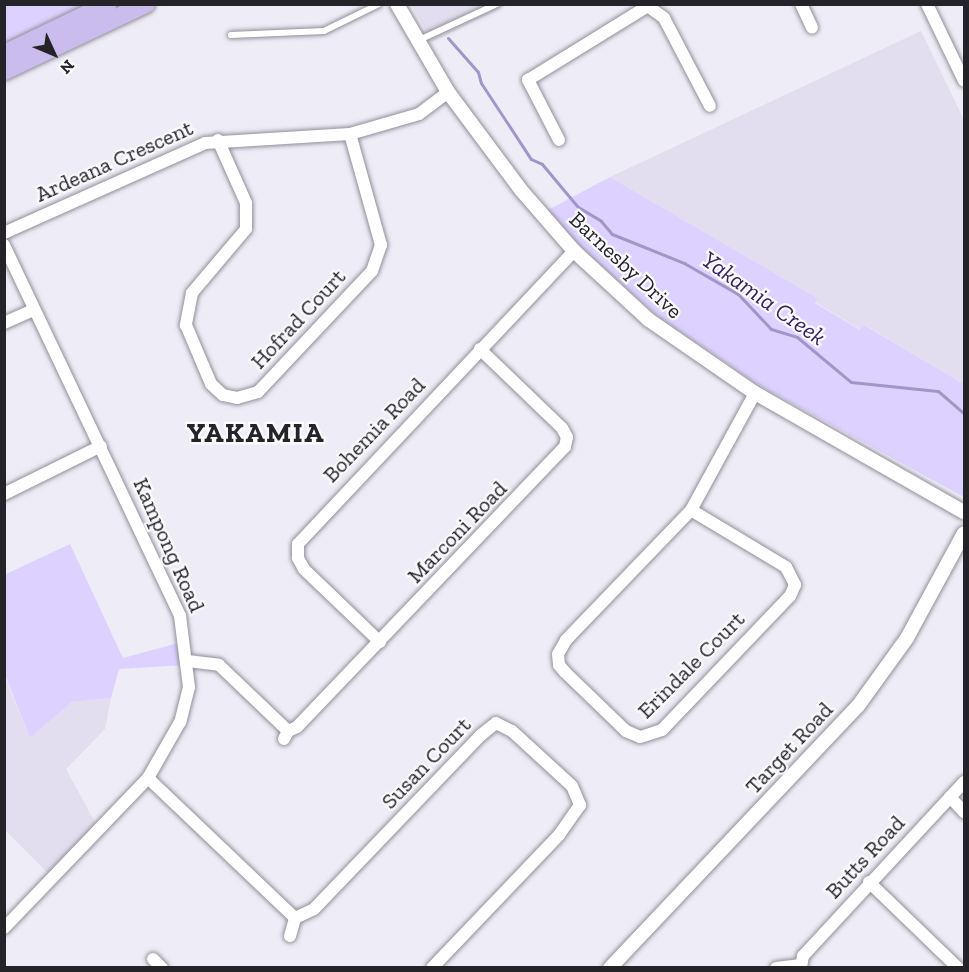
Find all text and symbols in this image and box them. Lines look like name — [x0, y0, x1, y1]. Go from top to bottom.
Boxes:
north arrow — [24, 24, 84, 84]
text: N — [56, 56, 78, 78]
street label: Ardeana Crescent — [31, 114, 197, 208]
street label: Barnesby Drive — [564, 206, 688, 324]
water label: Yakamia Creek — [697, 245, 831, 351]
street label: Hofrad Court — [245, 264, 351, 374]
street label: Bohemia Road — [318, 372, 430, 488]
district label: YAKAMIA — [187, 416, 325, 450]
street label: Kampong Road — [128, 474, 210, 616]
street label: Marconi Road — [402, 476, 512, 588]
street label: Erindale Court — [632, 606, 750, 724]
street label: Target Road — [740, 697, 838, 799]
street label: Susan Court — [376, 712, 476, 814]
street label: Butts Road — [820, 810, 910, 904]

